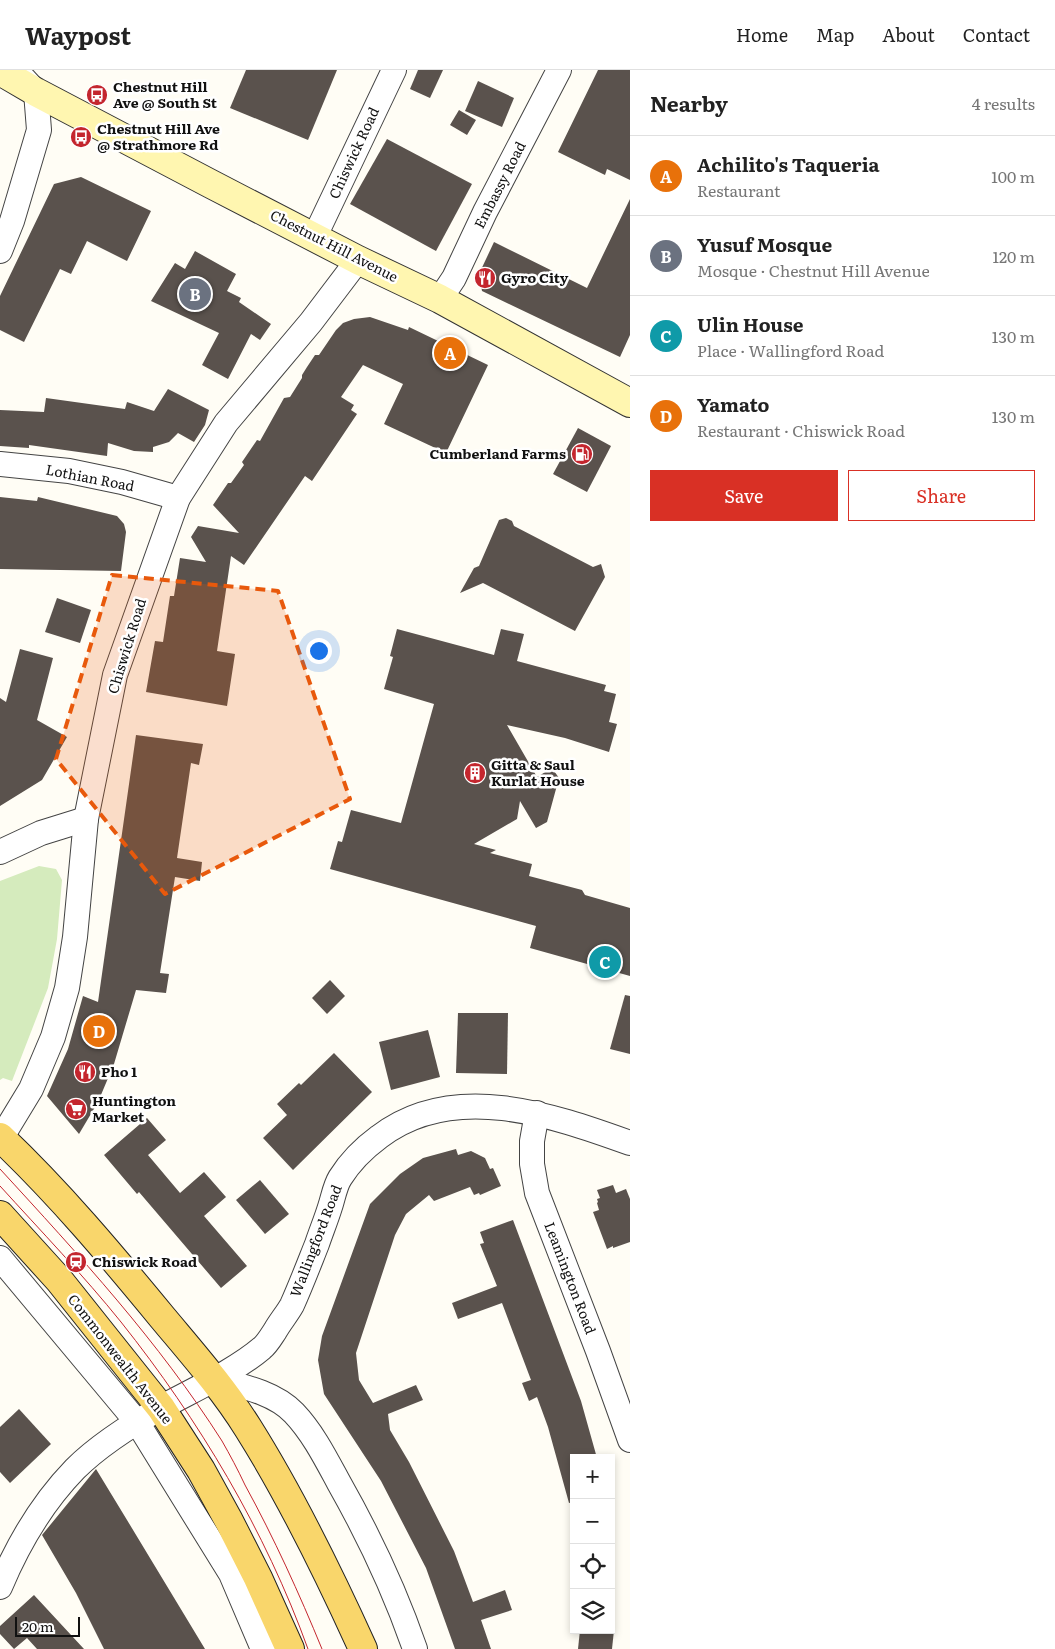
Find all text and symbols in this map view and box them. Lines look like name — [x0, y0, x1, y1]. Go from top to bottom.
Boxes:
text: Waypost — [25, 17, 131, 52]
text: Home — [736, 21, 788, 48]
text: Map — [816, 21, 854, 48]
text: About — [882, 21, 935, 48]
text: Contact — [963, 21, 1030, 48]
place label: Chestnut Hill Ave @ South St — [113, 76, 218, 112]
bus stop icon: Chestnut Hill Ave @ South St — [85, 83, 109, 107]
text: Nearby — [650, 87, 728, 118]
text: 4 results — [972, 91, 1035, 115]
street label: Chiswick Road — [323, 103, 383, 202]
place label: Chestnut Hill Ave @ Strathmore Rd — [97, 118, 220, 154]
bus stop icon: Chestnut Hill Ave @ Strathmore Rd — [69, 125, 93, 149]
street label: Embassy Road — [469, 137, 530, 232]
text: Achilito's Taqueria — [697, 150, 880, 178]
text: A — [660, 164, 672, 188]
text: 100 m — [991, 164, 1035, 188]
text: Restaurant — [697, 178, 781, 202]
street label: Chestnut Hill Avenue — [267, 204, 402, 286]
text: Yusuf Mosque — [697, 230, 832, 258]
text: B — [660, 244, 672, 268]
text: 120 m — [992, 244, 1035, 268]
text: Mosque · Chestnut Hill Avenue — [697, 258, 930, 282]
restaurant icon: Gyro City — [473, 266, 497, 290]
place label: Gyro City — [501, 267, 569, 287]
pin: B — [179, 275, 211, 313]
text: Ulin House — [697, 310, 803, 338]
text: C — [660, 324, 672, 348]
text: 130 m — [992, 324, 1035, 348]
pin: A — [434, 334, 466, 372]
text: Place · Wallingford Road — [697, 338, 884, 362]
text: Yamato — [697, 390, 769, 418]
text: D — [660, 404, 672, 428]
text: 130 m — [992, 404, 1035, 428]
text: Restaurant · Chiswick Road — [697, 418, 905, 442]
fuel station icon: Cumberland Farms — [570, 442, 594, 466]
place label: Cumberland Farms — [429, 443, 566, 463]
street label: Lothian Road — [44, 459, 137, 495]
button: Save — [650, 470, 838, 521]
button: Share — [848, 470, 1035, 521]
street label: Chiswick Road — [102, 595, 150, 696]
your location — [306, 638, 332, 664]
place label: Gitta & Saul Kurlat House — [491, 754, 585, 790]
building icon: Gitta & Saul Kurlat House — [463, 761, 487, 785]
pin: C — [589, 943, 621, 981]
pin: D — [83, 1012, 115, 1050]
restaurant icon: Pho 1 — [73, 1060, 97, 1084]
place label: Pho 1 — [101, 1061, 137, 1081]
place label: Huntington Market — [92, 1090, 176, 1126]
supermarket icon: Huntington Market — [64, 1097, 88, 1121]
street label: Wallingford Road — [284, 1181, 346, 1300]
street label: Leamington Road — [540, 1219, 602, 1337]
station icon: Chiswick Road — [64, 1250, 88, 1274]
place label: Chiswick Road — [92, 1251, 197, 1271]
street label: Commonwealth Avenue — [64, 1289, 178, 1427]
map controls — [570, 1454, 615, 1634]
button: + — [570, 1454, 615, 1499]
button: − — [570, 1499, 615, 1544]
button: locate — [570, 1544, 615, 1589]
button: layers — [570, 1589, 615, 1634]
scale bar — [15, 1614, 80, 1637]
text: 20 m — [22, 1616, 54, 1636]

